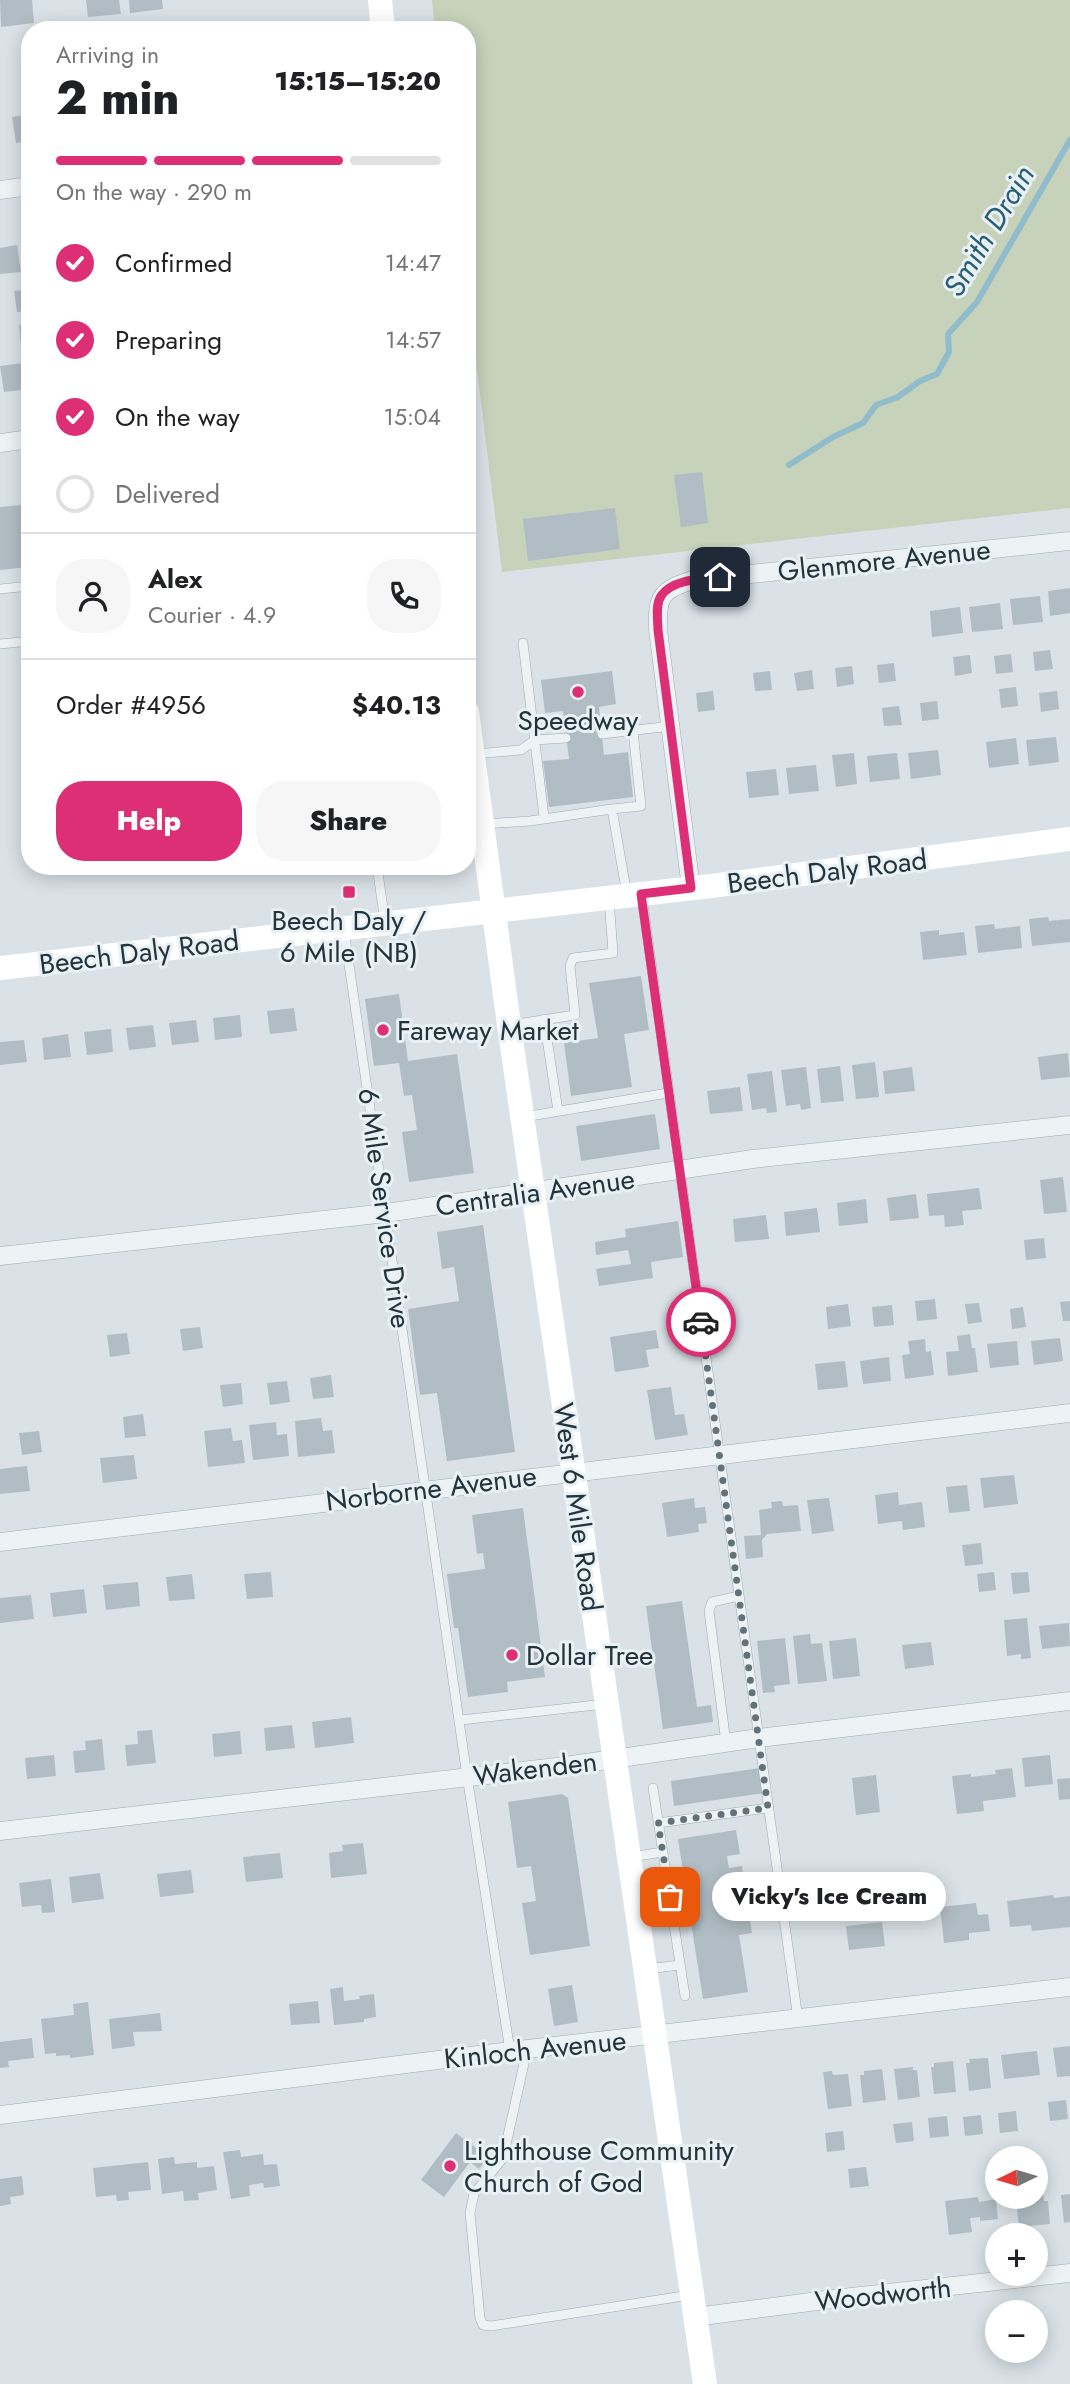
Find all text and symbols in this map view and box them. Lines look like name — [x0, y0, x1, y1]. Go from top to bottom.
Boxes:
text: Arriving in — [56, 38, 159, 72]
text: 15:15–15:20 — [274, 62, 441, 100]
text: 2 min — [56, 65, 180, 131]
water label: Smith Drain — [932, 157, 1045, 305]
text: On the way · 290 m — [56, 175, 252, 209]
icon: check — [56, 244, 94, 282]
text: Confirmed — [115, 244, 232, 282]
text: 14:47 — [385, 246, 441, 280]
icon: check — [56, 321, 94, 359]
text: Preparing — [115, 321, 222, 359]
text: 14:57 — [385, 323, 441, 357]
icon: check — [56, 398, 94, 436]
text: On the way — [115, 398, 240, 436]
text: 15:04 — [384, 400, 441, 434]
text: Delivered — [115, 475, 220, 513]
street label: Glenmore Avenue — [776, 529, 992, 592]
pin — [690, 547, 750, 607]
icon: home — [701, 558, 739, 596]
button: person — [56, 559, 130, 633]
button: phone — [367, 559, 441, 633]
text: Alex — [148, 560, 202, 598]
text: Courier · 4.9 — [148, 598, 276, 632]
marker: Speedway — [570, 684, 586, 700]
text: Order #4956 — [56, 686, 206, 724]
text: $40.13 — [352, 686, 441, 724]
place label: Speedway — [518, 700, 639, 741]
button: Help — [56, 781, 242, 861]
button: Share — [256, 781, 441, 861]
street label: Beech Daly Road — [725, 839, 929, 904]
marker: Beech Daly / 6 Mile (NB) — [341, 884, 357, 900]
place label: Beech Daly / 6 Mile (NB) — [271, 900, 427, 973]
street label: Beech Daly Road — [37, 920, 241, 985]
place label: Fareway Market — [397, 1010, 579, 1051]
marker: Fareway Market — [375, 1022, 391, 1038]
street label: 6 Mile Service Drive — [347, 1085, 422, 1331]
street label: Centralia Avenue — [433, 1158, 637, 1227]
courier — [666, 1287, 736, 1357]
icon: car — [682, 1303, 720, 1341]
street label: West 6 Mile Road — [543, 1400, 612, 1614]
street label: Norborne Avenue — [323, 1455, 539, 1522]
place label: Dollar Tree — [526, 1635, 654, 1676]
marker: Dollar Tree — [504, 1647, 520, 1663]
street label: Wakenden — [471, 1741, 599, 1796]
pin — [640, 1867, 700, 1927]
callout: Vicky's Ice Cream — [712, 1872, 946, 1922]
icon: bag — [651, 1878, 689, 1916]
text: Vicky's Ice Cream — [731, 1879, 927, 1913]
street label: Kinloch Avenue — [442, 2020, 628, 2079]
place label: Lighthouse Community Church of God — [464, 2130, 735, 2203]
north arrow — [985, 2146, 1048, 2208]
map controls — [985, 2146, 1048, 2363]
marker: Lighthouse Community Church of God — [442, 2158, 458, 2174]
button: + — [985, 2223, 1048, 2286]
street label: Woodworth — [813, 2267, 953, 2322]
button: − — [985, 2300, 1048, 2363]

